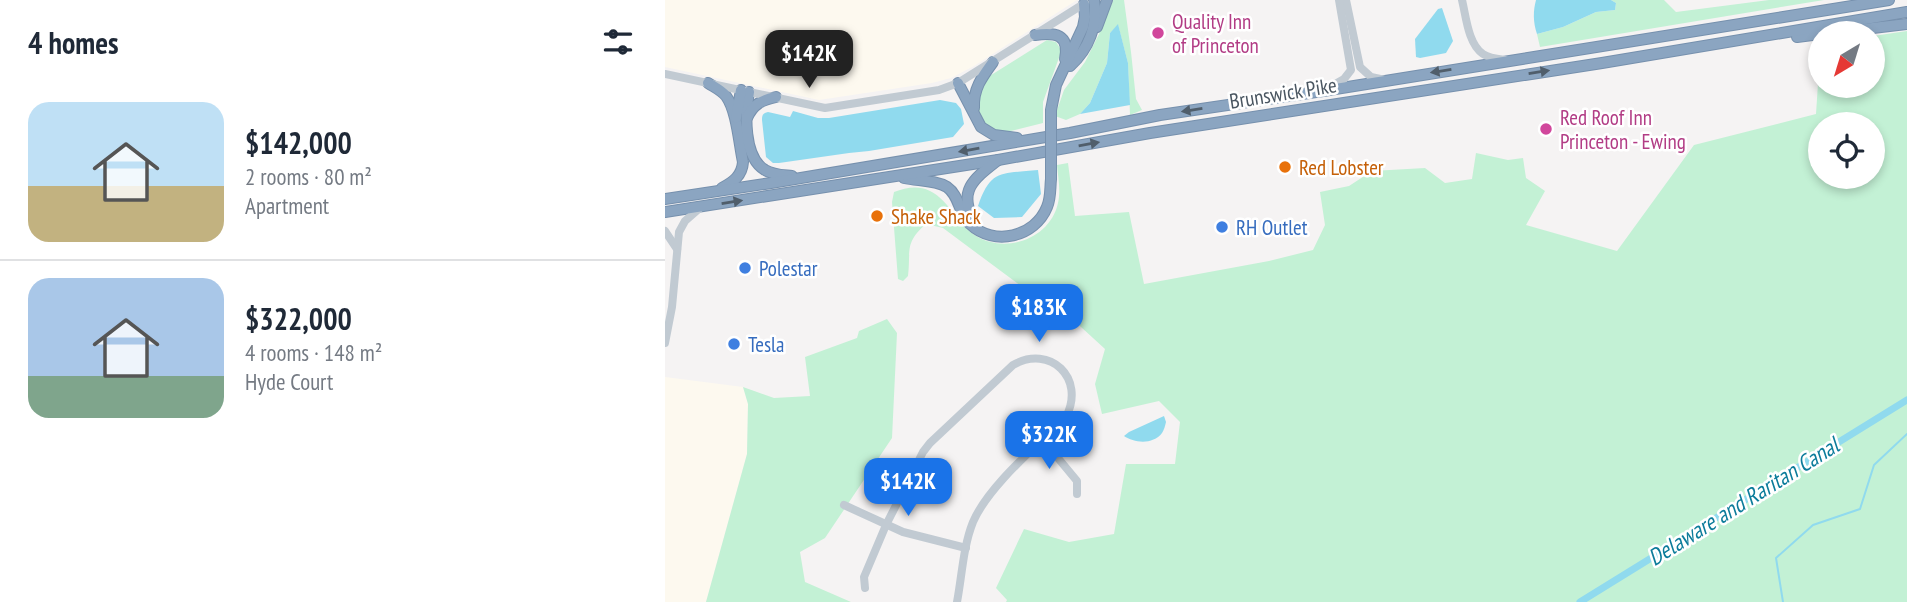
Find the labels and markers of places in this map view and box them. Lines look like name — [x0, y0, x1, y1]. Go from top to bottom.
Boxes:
place label: Quality Inn of Princeton — [1172, 8, 1259, 59]
marker: Quality Inn of Princeton — [1150, 25, 1166, 41]
pin: $142K — [760, 31, 858, 90]
place label: Red Roof Inn Princeton - Ewing — [1560, 104, 1686, 155]
marker: Red Roof Inn Princeton - Ewing — [1538, 121, 1554, 137]
place label: Red Lobster — [1299, 154, 1384, 181]
marker: Red Lobster — [1277, 159, 1293, 175]
place label: Shake Shack — [891, 203, 981, 230]
marker: Shake Shack — [869, 208, 885, 224]
place label: RH Outlet — [1236, 214, 1308, 241]
marker: RH Outlet — [1214, 219, 1230, 235]
place label: Polestar — [759, 255, 818, 282]
marker: Polestar — [737, 260, 753, 276]
pin: $183K — [990, 284, 1088, 344]
place label: Tesla — [748, 331, 784, 358]
marker: Tesla — [726, 336, 742, 352]
pin: $322K — [1000, 412, 1098, 471]
pin: $142K — [859, 458, 957, 518]

